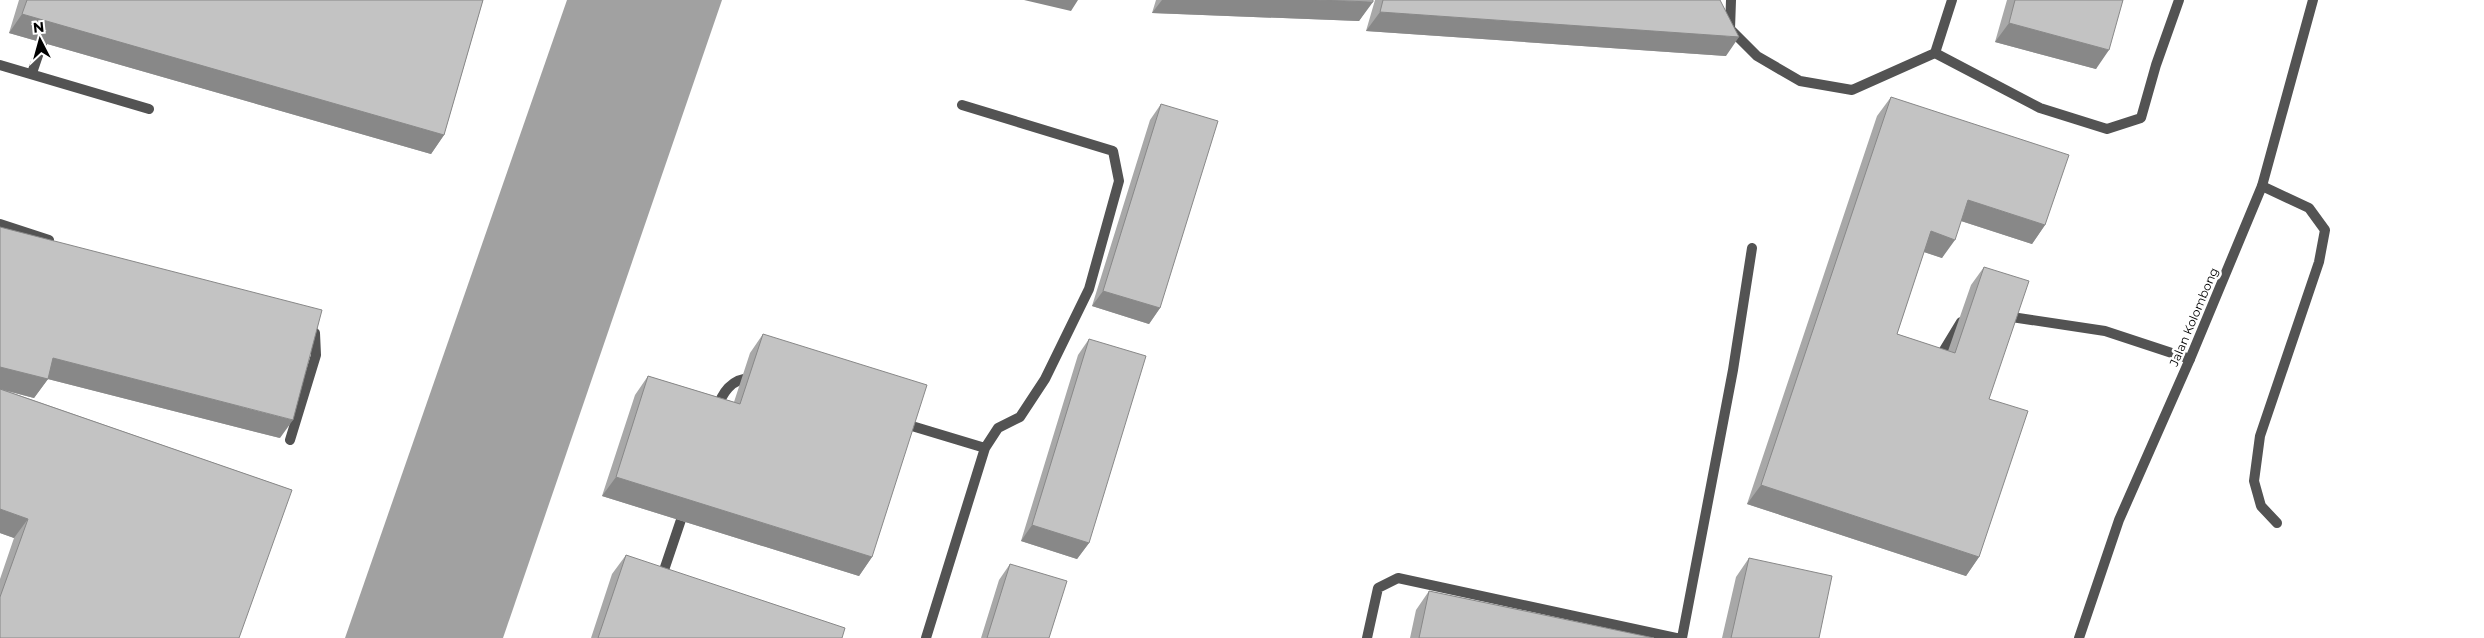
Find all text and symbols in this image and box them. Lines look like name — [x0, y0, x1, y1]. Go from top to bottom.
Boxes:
north arrow — [15, 15, 65, 65]
text: N — [32, 18, 45, 37]
street label: Jalan Kolombong — [2166, 265, 2221, 369]

